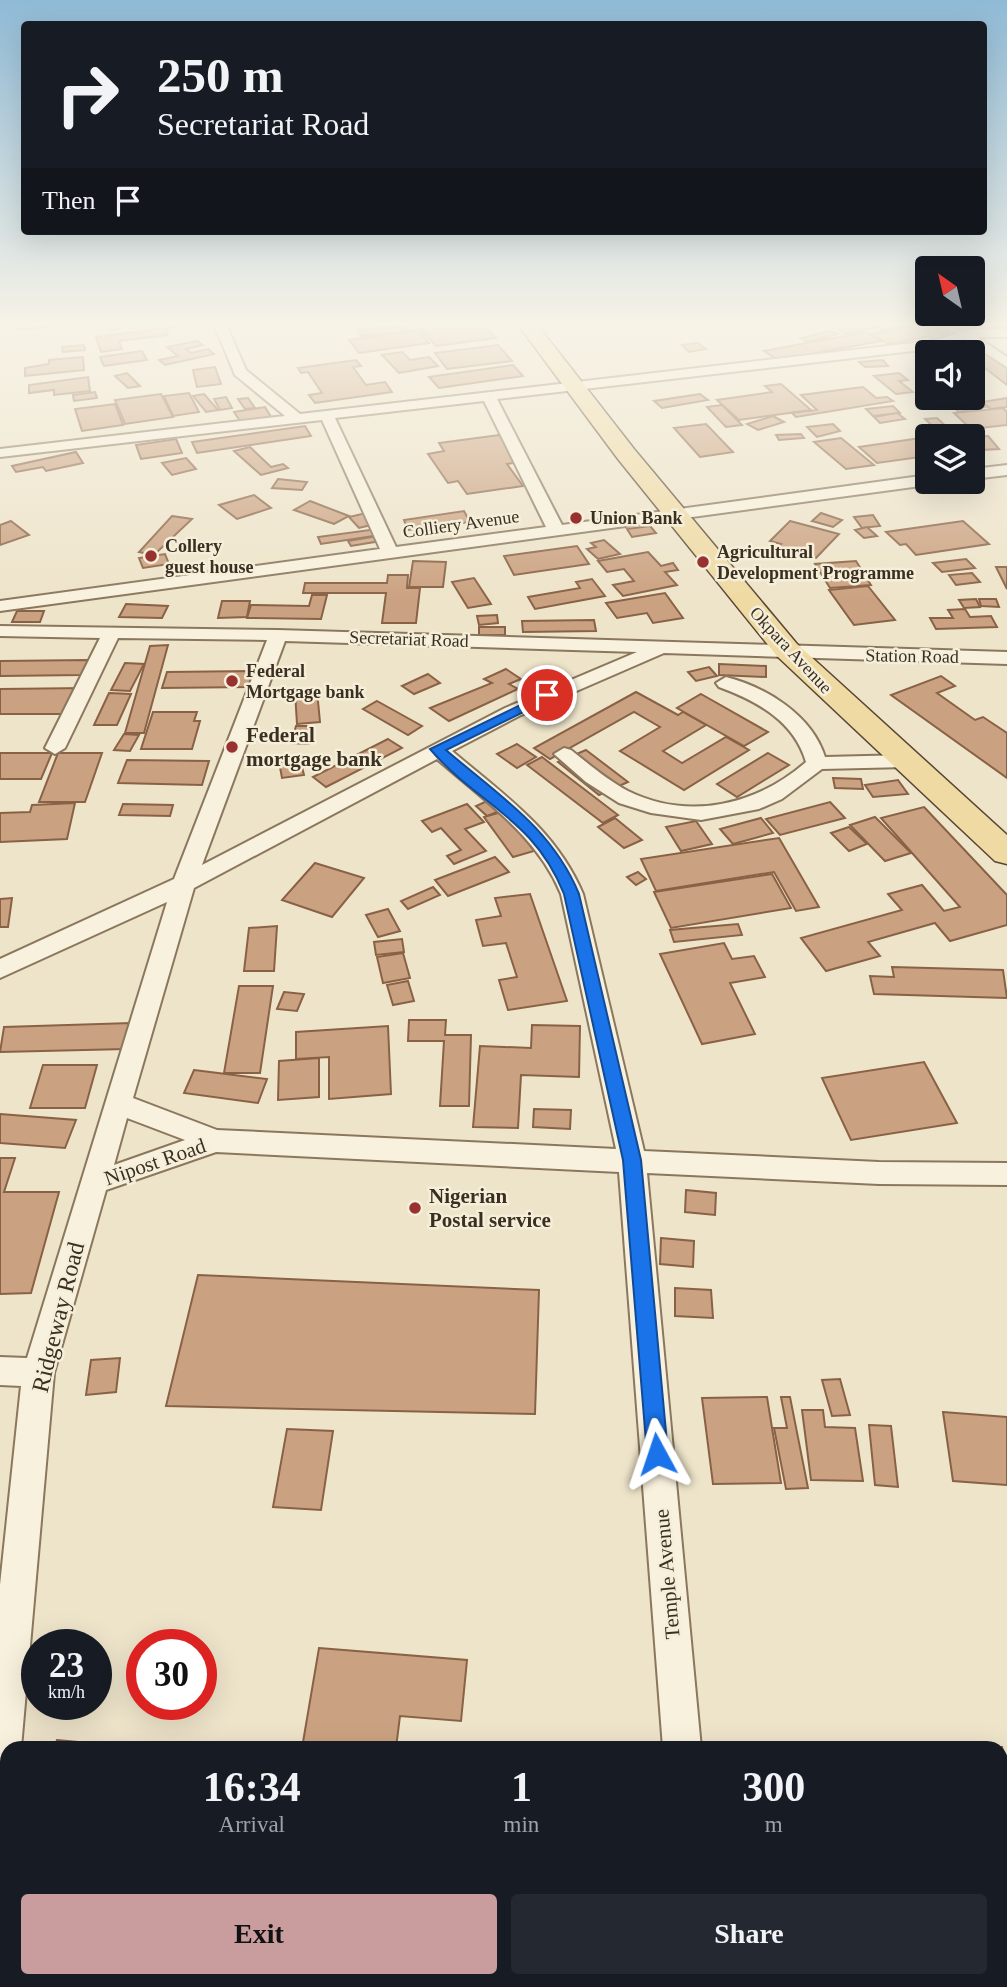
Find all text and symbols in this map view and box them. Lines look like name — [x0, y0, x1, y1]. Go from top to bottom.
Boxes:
text: 250 m — [157, 48, 284, 103]
icon: right — [42, 49, 133, 140]
text: Secretariat Road — [157, 106, 369, 142]
icon: arrive — [109, 182, 147, 220]
text: Then — [42, 186, 95, 215]
north arrow — [915, 256, 985, 326]
map controls — [915, 256, 985, 494]
button: sound — [915, 340, 985, 410]
button: layers — [915, 424, 985, 494]
street label: Colliery Avenue — [402, 506, 520, 542]
place label: Union Bank — [590, 508, 683, 528]
marker: Union Bank — [568, 510, 584, 526]
place label: Collery guest house — [165, 536, 254, 577]
place label: Agricultural Development Programme — [717, 542, 914, 583]
marker: Collery guest house — [143, 548, 159, 564]
marker: Agricultural Development Programme — [695, 554, 711, 570]
street label: Okpara Avenue — [746, 603, 836, 697]
street label: Secretariat Road — [349, 627, 469, 651]
street label: Station Road — [865, 645, 959, 667]
place label: Federal Mortgage bank — [246, 661, 365, 702]
pin — [517, 665, 577, 725]
marker: Federal Mortgage bank — [224, 673, 240, 689]
icon: arrive — [528, 676, 566, 714]
place label: Federal mortgage bank — [246, 723, 382, 771]
marker: Federal mortgage bank — [224, 739, 240, 755]
street label: Nipost Road — [101, 1133, 209, 1191]
place label: Nigerian Postal service — [429, 1184, 551, 1232]
marker: Nigerian Postal service — [407, 1200, 423, 1216]
street label: Ridgeway Road — [27, 1239, 89, 1395]
position arrow — [620, 1417, 694, 1491]
street label: Temple Avenue — [649, 1508, 685, 1640]
speed limit sign: 30 — [126, 1629, 217, 1720]
text: 23 — [49, 1646, 84, 1685]
text: km/h — [48, 1682, 85, 1702]
text: 16:34 — [203, 1764, 301, 1810]
text: 1 — [511, 1764, 532, 1810]
text: 300 — [742, 1764, 805, 1810]
text: Arrival — [219, 1812, 285, 1837]
text: min — [504, 1812, 539, 1837]
text: m — [765, 1812, 783, 1837]
button: Exit — [21, 1894, 497, 1974]
button: Share — [511, 1894, 987, 1974]

